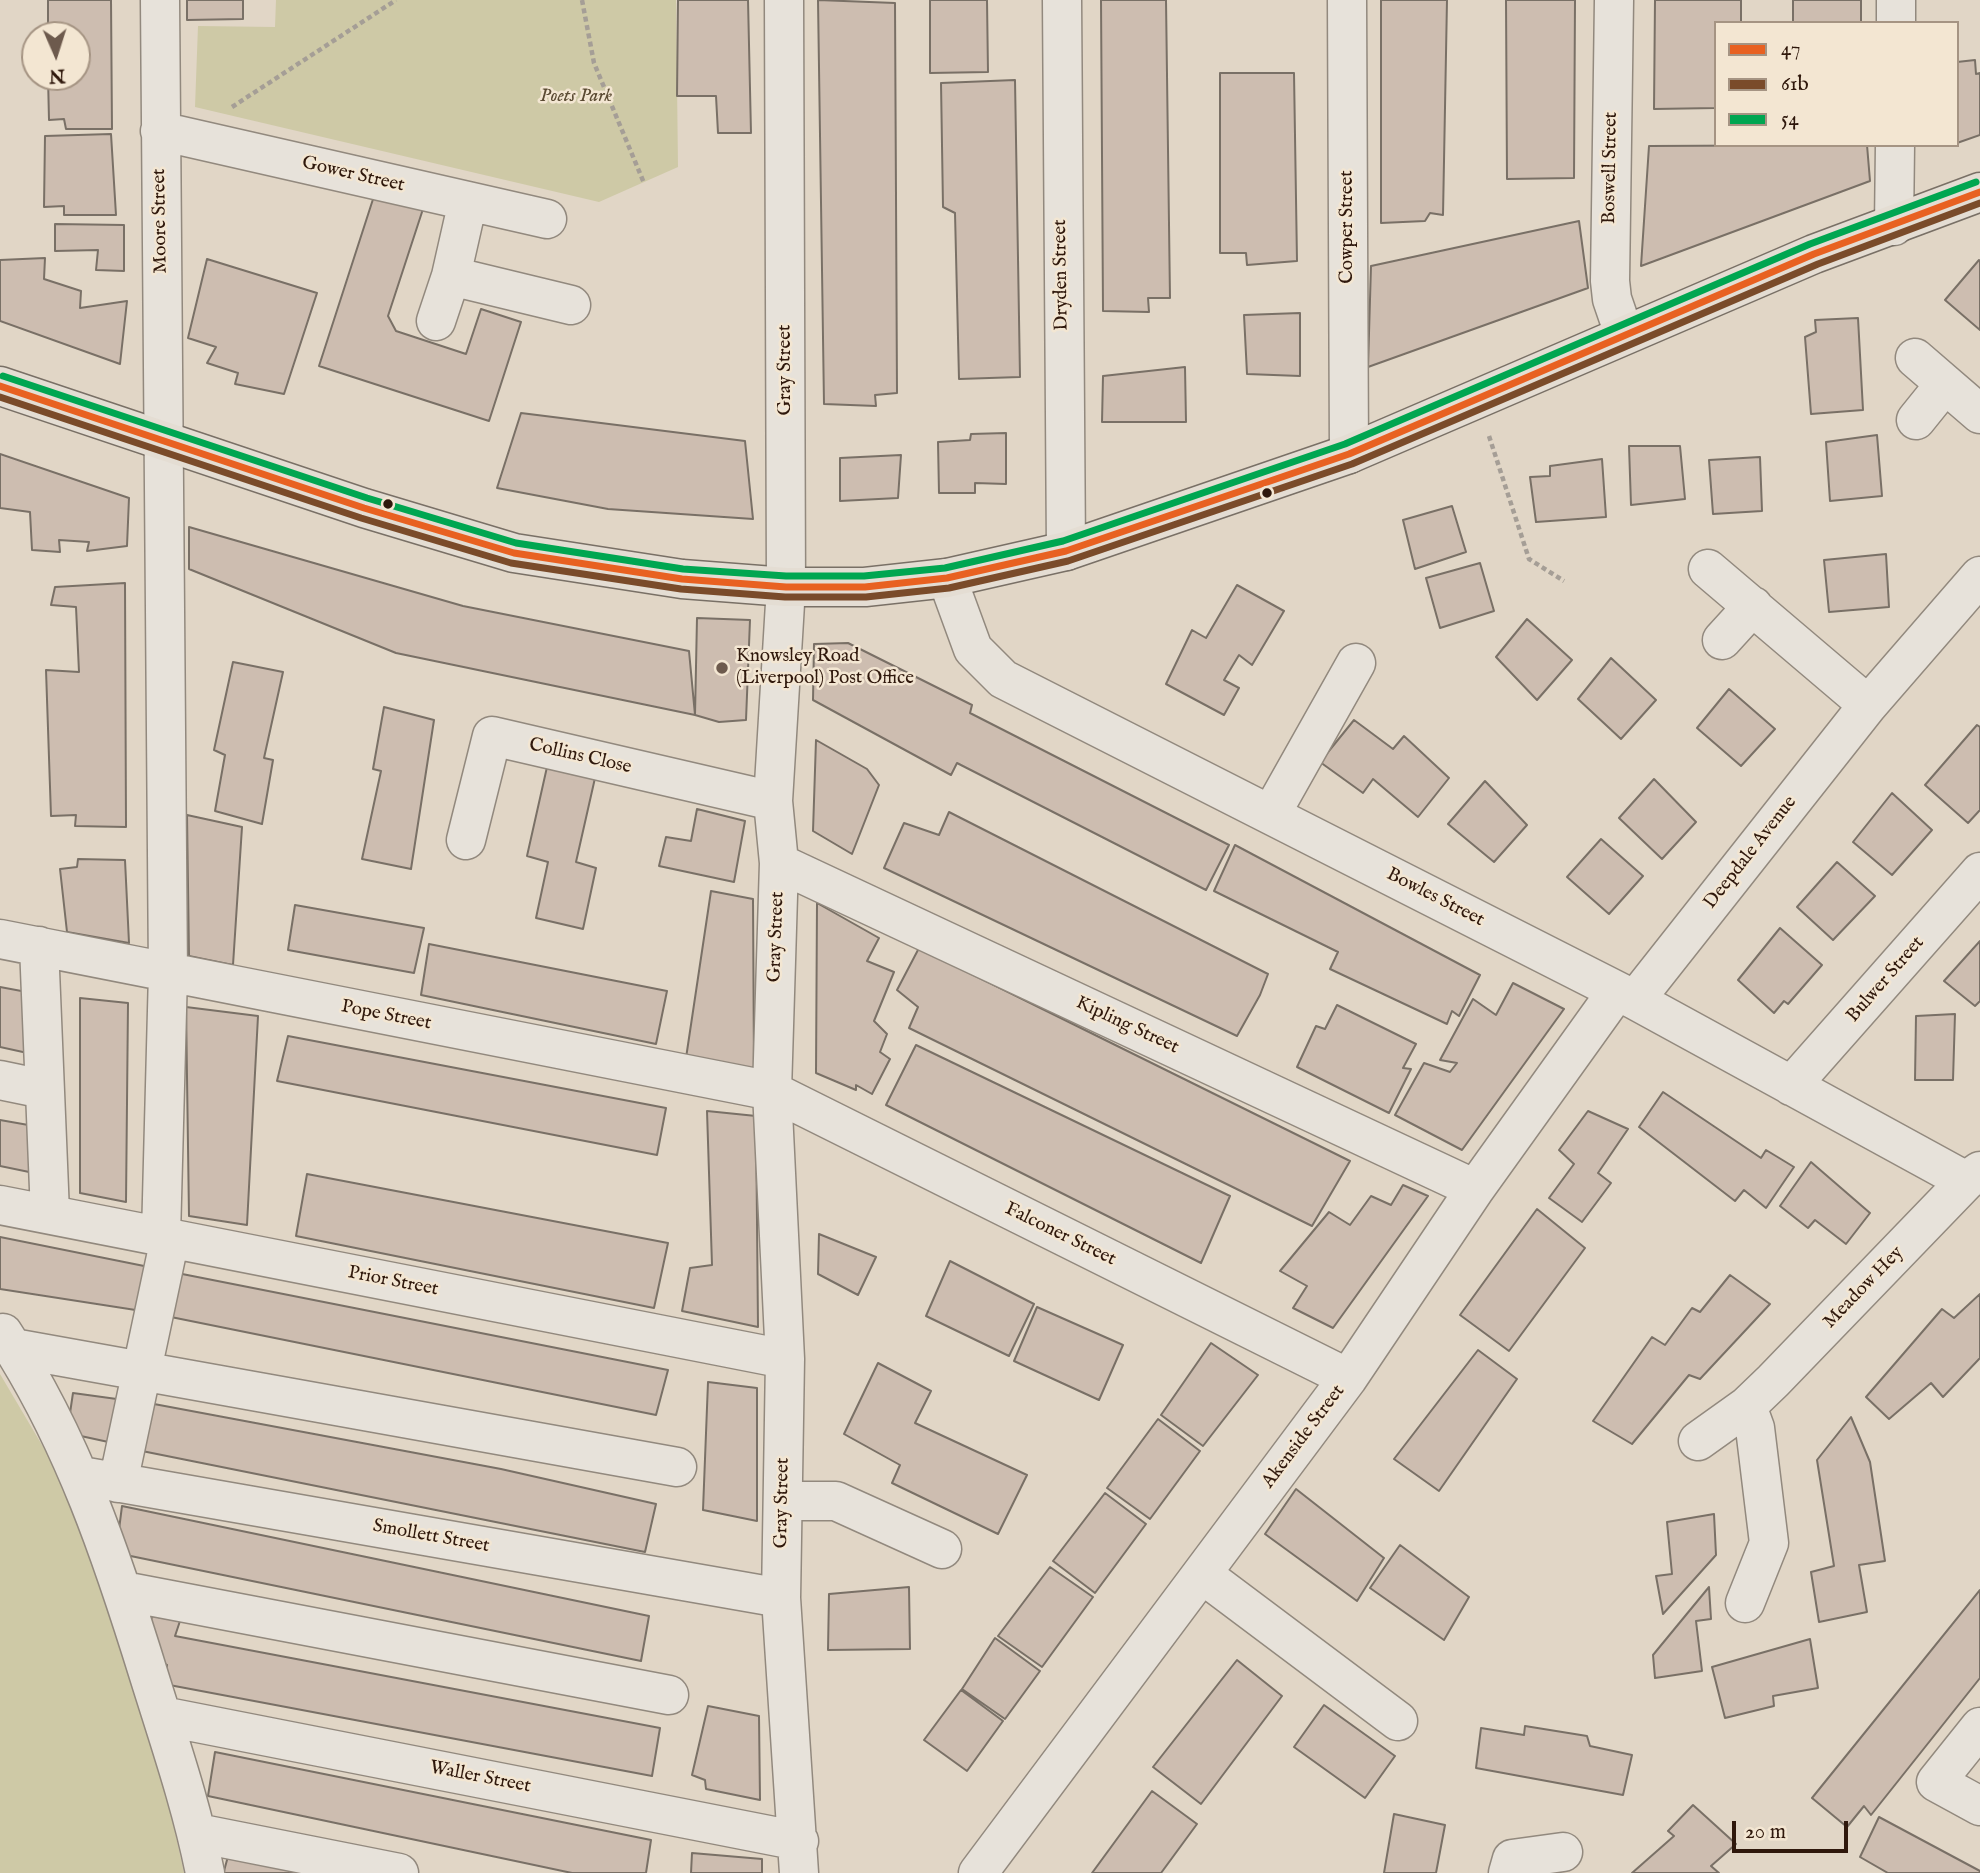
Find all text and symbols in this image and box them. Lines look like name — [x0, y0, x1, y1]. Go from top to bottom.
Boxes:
north arrow — [21, 21, 91, 91]
legend — [1714, 21, 1959, 147]
text: 47 — [1781, 36, 1800, 63]
text: N — [48, 63, 66, 87]
text: 61b — [1781, 71, 1809, 98]
park label: Poets Park — [540, 86, 612, 108]
text: 54 — [1781, 106, 1799, 133]
street label: Boswell Street — [1599, 112, 1623, 224]
street label: Gower Street — [299, 152, 407, 198]
street label: Moore Street — [149, 168, 173, 274]
street label: Cowper Street — [1337, 170, 1359, 284]
street label: Dryden Street — [1050, 219, 1074, 331]
street label: Gray Street — [775, 325, 797, 415]
unlabelled marker — [1260, 486, 1274, 500]
unlabelled marker — [381, 497, 395, 511]
place label: Knowsley Road (Liverpool) Post Office — [736, 646, 914, 690]
marker: Knowsley Road (Liverpool) Post Office — [714, 660, 730, 676]
street label: Collins Close — [527, 734, 633, 780]
street label: Deepdale Avenue — [1700, 792, 1802, 914]
street label: Bowles Street — [1382, 864, 1488, 932]
street label: Gray Street — [764, 891, 790, 983]
street label: Bulwer Street — [1842, 932, 1930, 1028]
street label: Kipling Street — [1072, 992, 1182, 1060]
street label: Pope Street — [339, 996, 433, 1036]
street label: Falconer Street — [1001, 1198, 1119, 1272]
street label: Meadow Hey — [1819, 1242, 1909, 1334]
street label: Prior Street — [346, 1262, 440, 1302]
street label: Akenside Street — [1258, 1381, 1350, 1493]
street label: Gray Street — [771, 1457, 795, 1549]
street label: Smollett Street — [371, 1516, 491, 1558]
street label: Waller Street — [428, 1757, 532, 1799]
scale bar — [1735, 1806, 1850, 1850]
text: 20 m — [1745, 1819, 1786, 1846]

